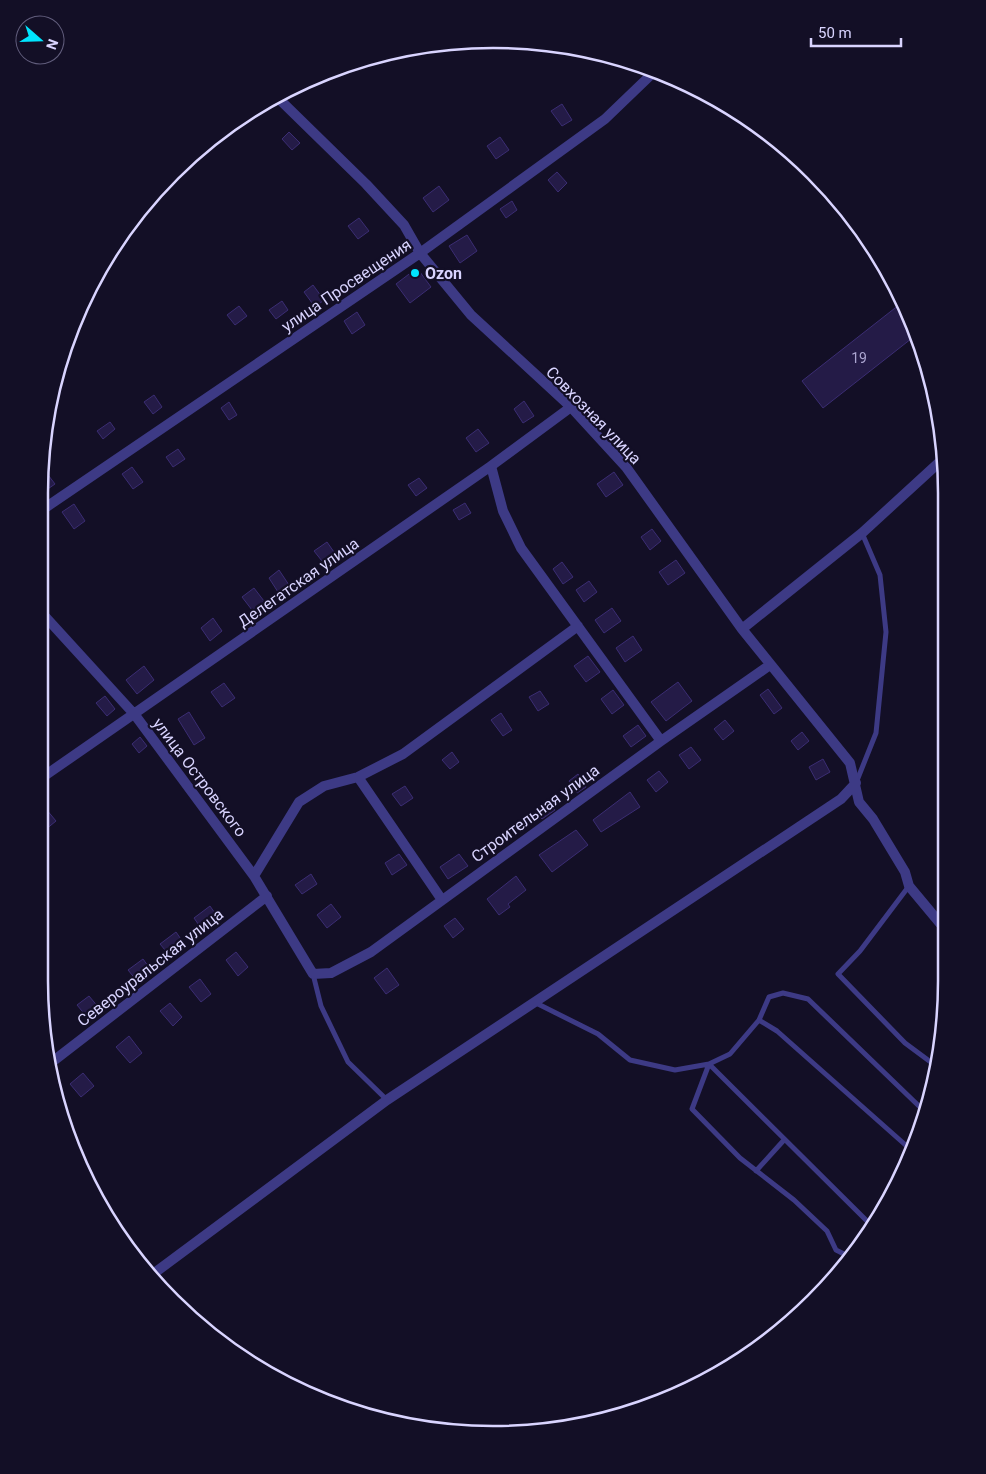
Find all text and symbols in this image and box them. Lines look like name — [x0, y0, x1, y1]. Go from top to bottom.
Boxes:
north arrow — [15, 15, 65, 65]
scale bar — [811, 15, 901, 47]
text: 50 m — [818, 24, 852, 42]
text: N — [43, 37, 61, 52]
street label: улица Просвещения — [278, 235, 415, 336]
place label: Ozon — [425, 264, 462, 283]
marker: Ozon — [409, 267, 421, 279]
house number: 19 — [851, 350, 867, 366]
street label: Совхозная улица — [542, 363, 645, 468]
street label: Делегатская улица — [234, 534, 362, 631]
street label: улица Островского — [149, 714, 250, 840]
street label: Строительная улица — [468, 761, 603, 866]
street label: Североуральская улица — [73, 904, 227, 1030]

